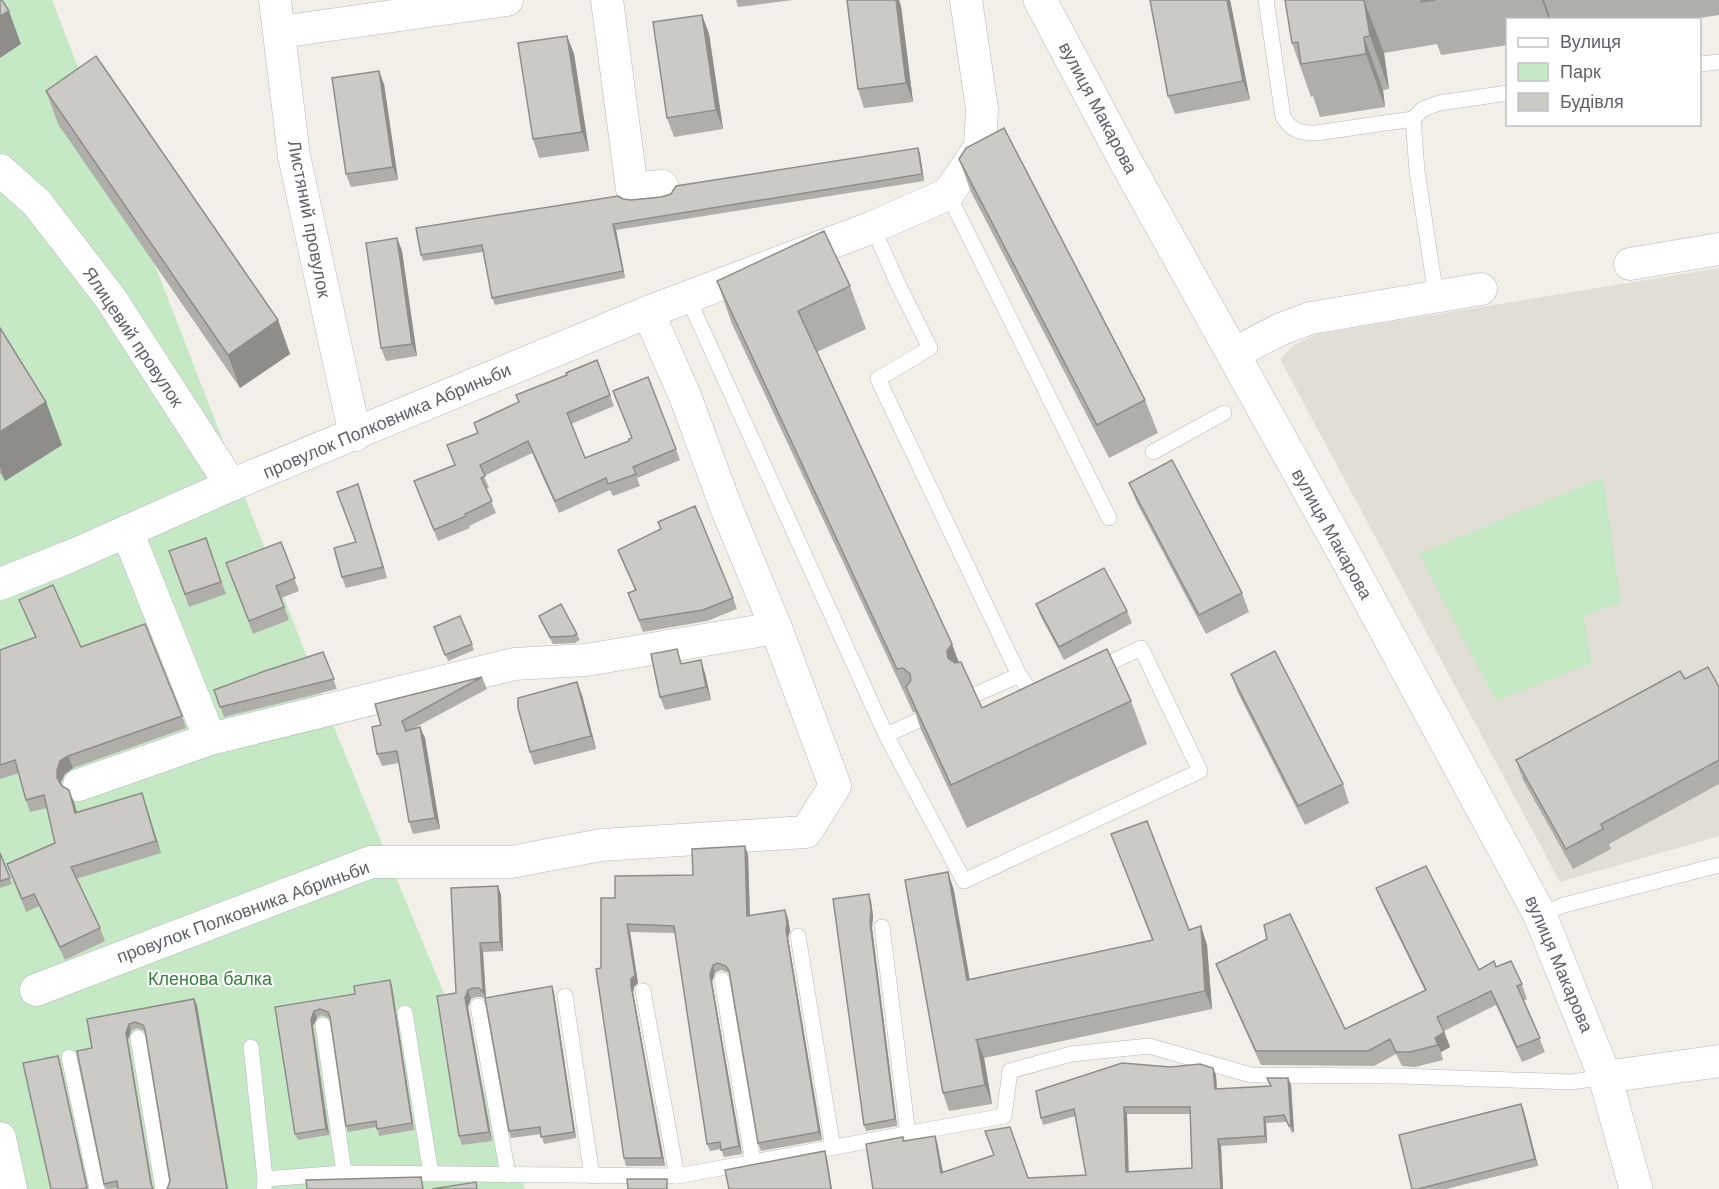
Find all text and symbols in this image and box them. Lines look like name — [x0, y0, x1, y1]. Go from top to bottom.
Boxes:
legend — [1506, 18, 1701, 126]
text: Вулиця — [1560, 32, 1621, 52]
street label: вулиця Макарова — [1055, 39, 1142, 178]
text: Парк — [1560, 62, 1601, 82]
text: Будівля — [1560, 92, 1624, 112]
street label: Листяний провулок — [284, 139, 334, 300]
street label: Ялицевий провулок — [79, 263, 187, 411]
street label: провулок Полковника Абриньби — [260, 360, 514, 482]
street label: вулиця Макарова — [1288, 465, 1377, 604]
street label: провулок Полковника Абриньби — [114, 857, 372, 967]
street label: вулиця Макарова — [1521, 893, 1597, 1036]
park label: Кленова балка — [148, 969, 273, 989]

